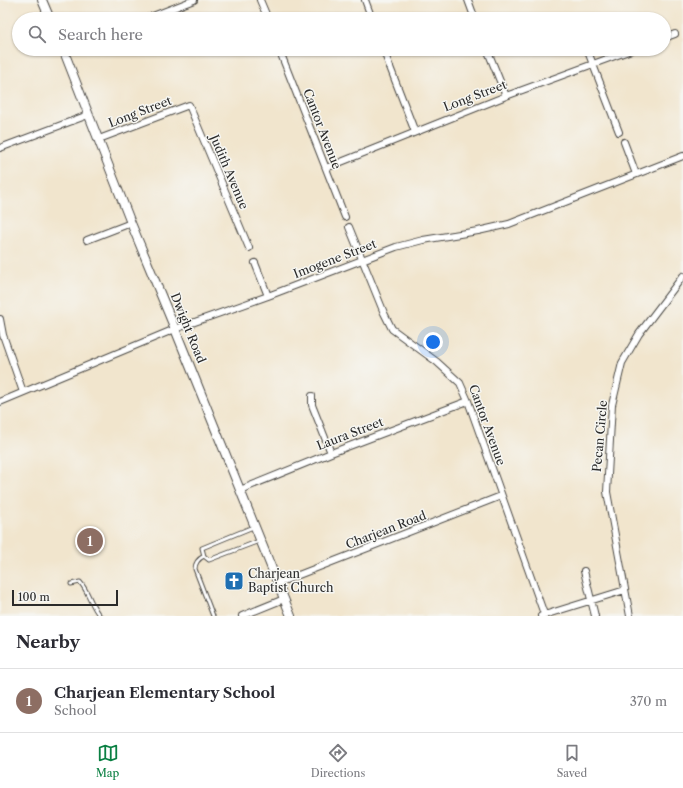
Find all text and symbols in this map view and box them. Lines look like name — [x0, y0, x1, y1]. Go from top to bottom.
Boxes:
search box — [12, 12, 671, 56]
icon: search — [26, 23, 48, 45]
text: Search here — [58, 25, 143, 44]
street label: Long Street — [441, 76, 509, 114]
street label: Cantor Avenue — [300, 87, 345, 171]
street label: Long Street — [106, 92, 174, 130]
street label: Judith Avenue — [206, 130, 252, 212]
street label: Imogene Street — [291, 236, 379, 281]
street label: Dwight Road — [168, 291, 210, 366]
your location — [423, 332, 443, 352]
street label: Cantor Avenue — [466, 382, 509, 468]
street label: Pecan Circle — [589, 399, 610, 473]
street label: Laura Street — [314, 414, 386, 453]
street label: Charjean Road — [343, 507, 429, 552]
pin: 1 — [77, 526, 103, 556]
place label: Charjean Baptist Church — [248, 566, 334, 595]
church icon: Charjean Baptist Church — [223, 570, 245, 592]
scale bar — [12, 588, 118, 607]
text: 100 m — [18, 590, 50, 604]
text: Nearby — [16, 632, 80, 652]
text: Charjean Elementary School — [54, 683, 275, 702]
text: 1 — [26, 693, 32, 709]
text: 370 m — [630, 693, 667, 709]
text: School — [54, 702, 97, 718]
tab: Map — [96, 742, 119, 780]
tab: Directions — [311, 742, 365, 780]
tab: Saved — [557, 742, 587, 780]

